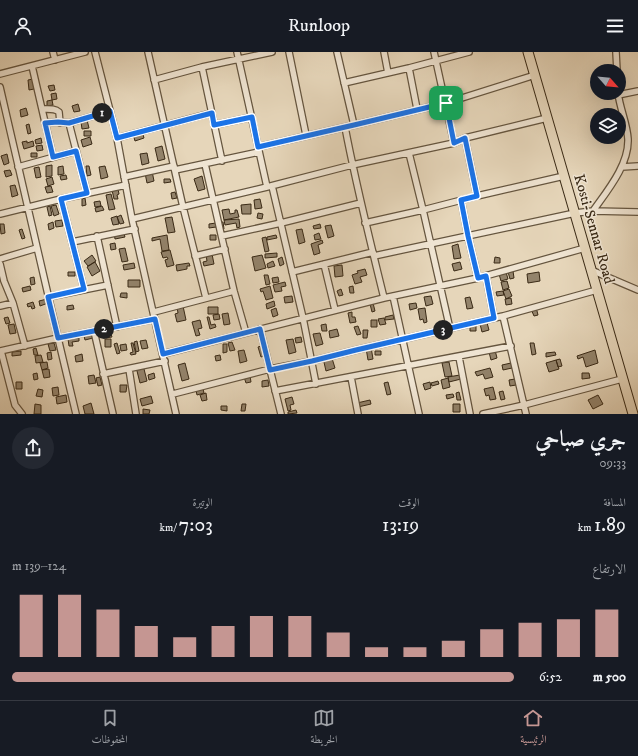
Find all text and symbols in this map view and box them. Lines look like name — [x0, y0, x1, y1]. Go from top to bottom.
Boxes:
icon: person — [12, 15, 34, 37]
text: Runloop — [288, 15, 350, 37]
icon: menu — [604, 15, 626, 37]
north arrow — [590, 64, 626, 100]
map controls — [590, 64, 626, 144]
pin — [429, 86, 463, 120]
icon: arrive — [435, 92, 457, 114]
pin: 1 — [92, 103, 112, 123]
text: 1 — [100, 106, 104, 120]
button: layers — [590, 108, 626, 144]
street label: Kosti-Sennar Road — [569, 172, 619, 287]
pin: 2 — [94, 319, 114, 339]
pin: 3 — [433, 320, 453, 340]
text: 2 — [101, 322, 107, 336]
text: 3 — [441, 323, 445, 337]
text: جري صباحي — [535, 426, 626, 453]
button: share — [12, 427, 54, 469]
text: 09:33 — [599, 455, 626, 471]
text: الوتيرة — [192, 496, 213, 510]
text: الوقت — [398, 496, 419, 510]
text: المسافة — [604, 496, 626, 510]
text: 7:03 — [179, 513, 213, 538]
text: 13:19 — [382, 513, 419, 538]
text: 1.89 — [594, 513, 626, 538]
text: /km — [160, 521, 179, 535]
text: km — [578, 521, 594, 535]
text: 124–139 m — [12, 558, 66, 574]
text: الارتفاع — [592, 561, 626, 577]
text: 6:52 — [539, 669, 562, 685]
text: 500 m — [593, 669, 626, 685]
tab: المحفوظات — [91, 707, 128, 750]
tab: الخريطة — [311, 707, 337, 750]
tab: الرئيسية — [520, 707, 547, 750]

